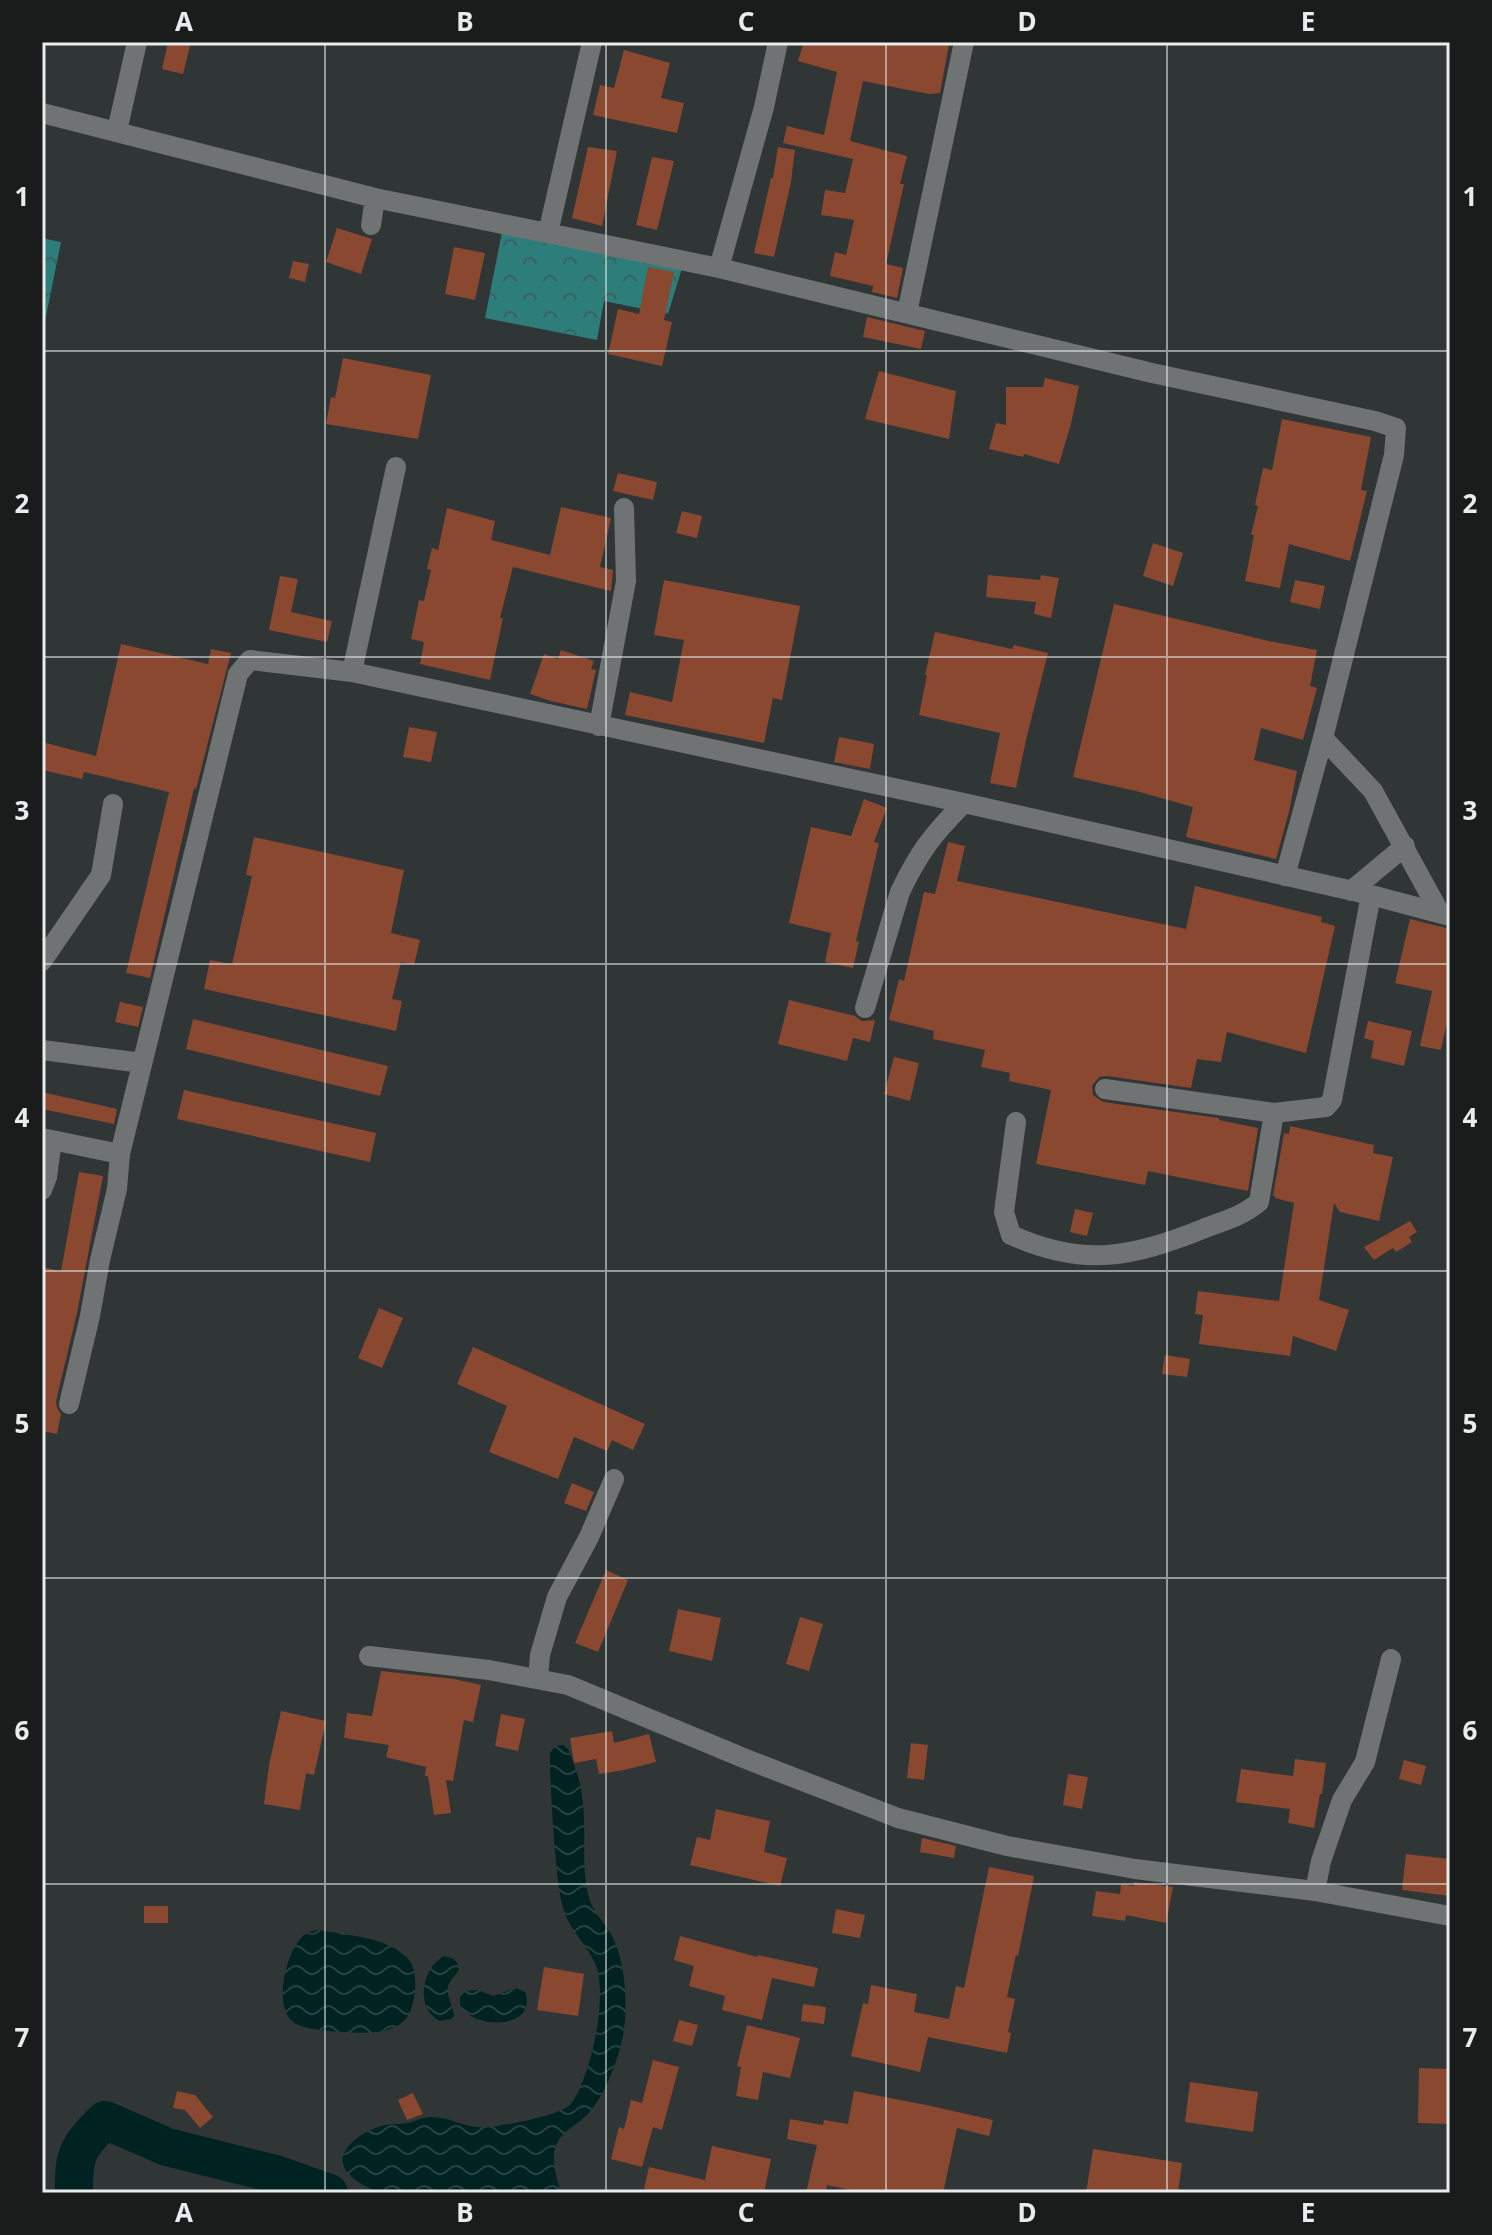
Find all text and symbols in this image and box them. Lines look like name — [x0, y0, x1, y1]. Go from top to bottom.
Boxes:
text: A — [175, 3, 193, 39]
text: B — [456, 3, 474, 39]
text: C — [738, 3, 754, 39]
text: D — [1017, 3, 1037, 39]
text: E — [1301, 3, 1315, 39]
text: 1 — [15, 178, 29, 214]
text: 1 — [1463, 178, 1477, 214]
text: 2 — [15, 485, 30, 521]
text: 2 — [1463, 485, 1478, 521]
text: 3 — [15, 792, 29, 828]
text: 3 — [1463, 792, 1477, 828]
text: 4 — [15, 1099, 30, 1135]
text: 4 — [1463, 1099, 1478, 1135]
text: 5 — [15, 1405, 29, 1441]
text: 5 — [1463, 1405, 1477, 1441]
text: 6 — [15, 1712, 30, 1748]
text: 6 — [1463, 1712, 1478, 1748]
text: 7 — [15, 2019, 30, 2055]
text: 7 — [1463, 2019, 1478, 2055]
text: A — [175, 2194, 193, 2230]
text: B — [456, 2194, 474, 2230]
text: C — [738, 2194, 754, 2230]
text: D — [1017, 2194, 1037, 2230]
text: E — [1301, 2194, 1315, 2230]

